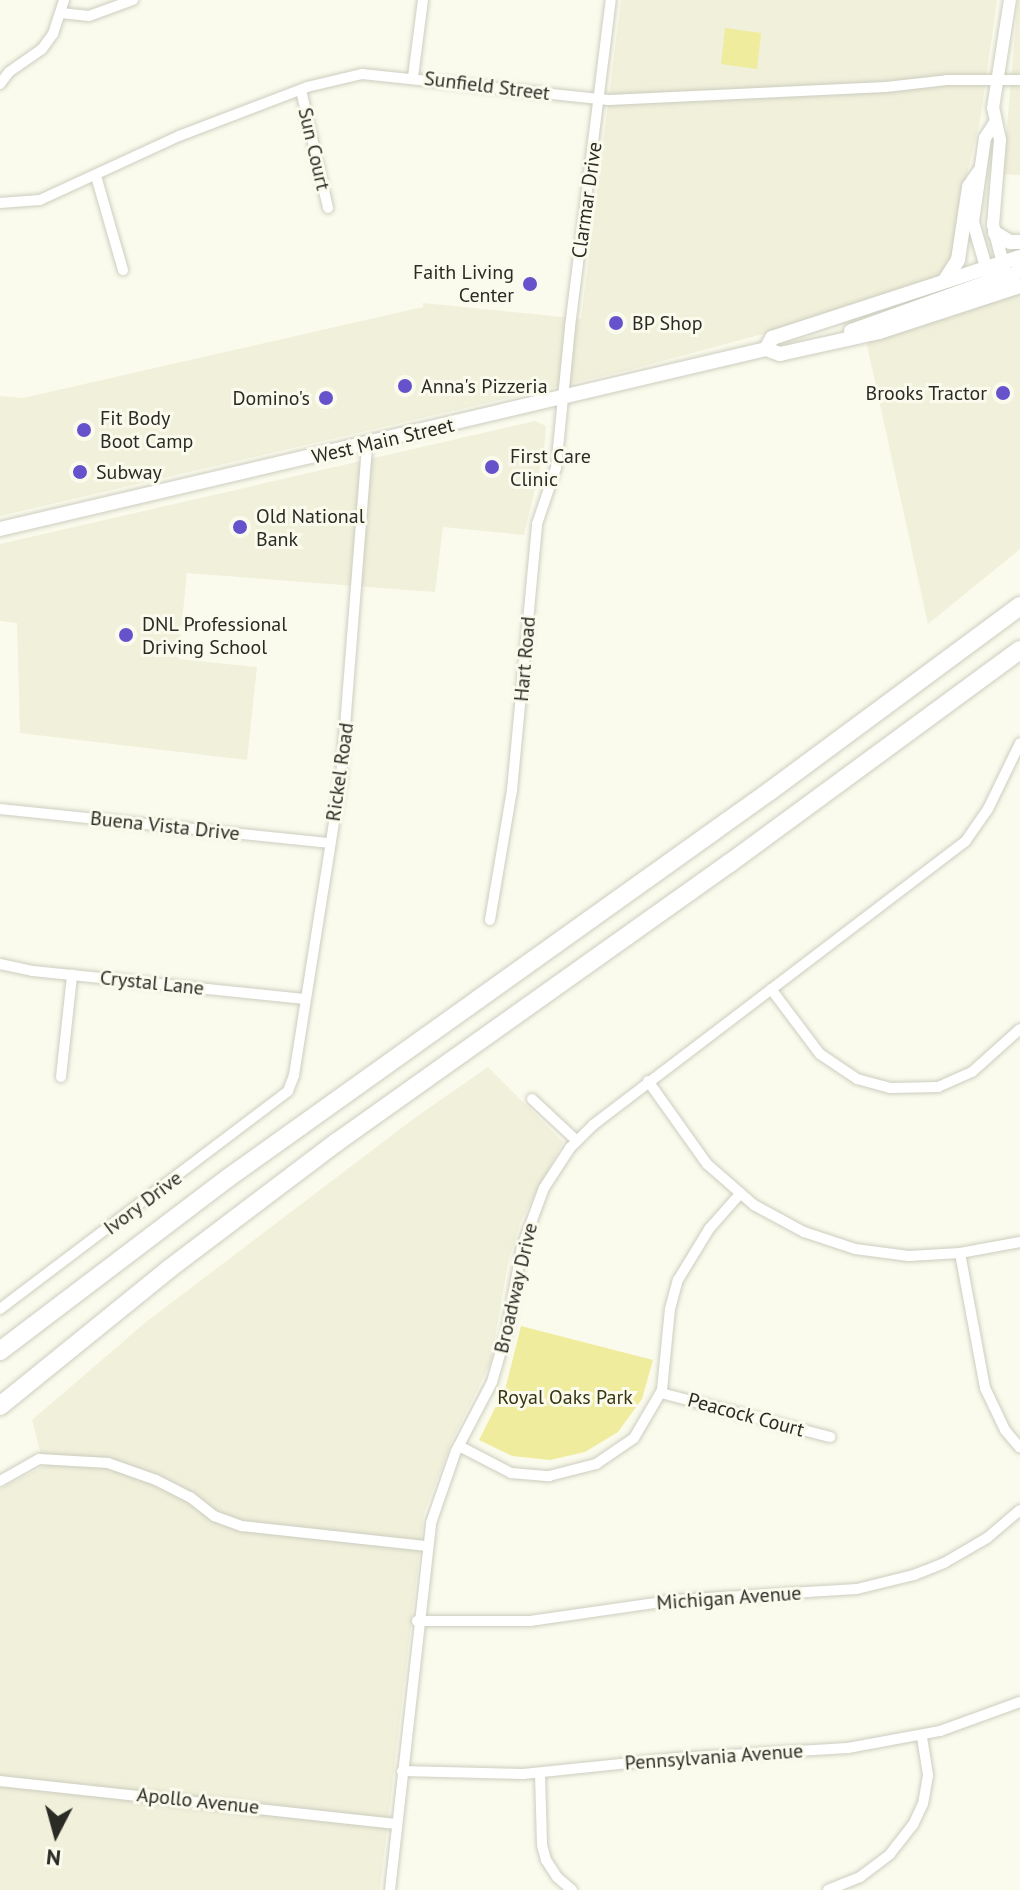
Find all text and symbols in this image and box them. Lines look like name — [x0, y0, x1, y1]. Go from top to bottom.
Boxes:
street label: Sunfield Street — [423, 66, 551, 106]
street label: Sun Court — [293, 105, 335, 193]
street label: Clarmar Drive — [567, 140, 607, 260]
place label: Faith Living Center — [413, 260, 514, 307]
marker: Faith Living Center — [521, 275, 539, 293]
place label: BP Shop — [632, 311, 703, 335]
marker: BP Shop — [607, 314, 625, 332]
place label: Anna's Pizzeria — [421, 374, 548, 398]
marker: Anna's Pizzeria — [396, 377, 414, 395]
place label: Brooks Tractor — [865, 381, 987, 405]
marker: Brooks Tractor — [994, 384, 1012, 402]
place label: Domino's — [232, 386, 310, 410]
marker: Domino's — [317, 389, 335, 407]
place label: Fit Body Boot Camp — [100, 406, 193, 453]
street label: West Main Street — [310, 413, 456, 469]
marker: Fit Body Boot Camp — [75, 421, 93, 439]
place label: First Care Clinic — [510, 444, 591, 491]
marker: First Care Clinic — [481, 456, 503, 478]
place label: Subway — [96, 460, 162, 484]
marker: Subway — [71, 463, 89, 481]
place label: Old National Bank — [256, 504, 365, 551]
marker: Old National Bank — [231, 518, 249, 536]
place label: DNL Professional Driving School — [142, 612, 288, 659]
street label: Hart Road — [509, 616, 541, 702]
marker: DNL Professional Driving School — [117, 626, 135, 644]
street label: Rickel Road — [321, 721, 359, 823]
street label: Buena Vista Drive — [89, 806, 241, 846]
street label: Crystal Lane — [99, 966, 205, 1000]
street label: Ivory Drive — [99, 1166, 187, 1240]
street label: Broadway Drive — [489, 1220, 543, 1356]
park label: Royal Oaks Park — [497, 1385, 633, 1409]
street label: Peacock Court — [685, 1388, 807, 1442]
street label: Michigan Avenue — [655, 1581, 803, 1615]
street label: Pennsylvania Avenue — [624, 1739, 804, 1775]
street label: Apollo Avenue — [135, 1783, 261, 1819]
north arrow — [16, 1794, 96, 1874]
text: N — [45, 1843, 62, 1873]

